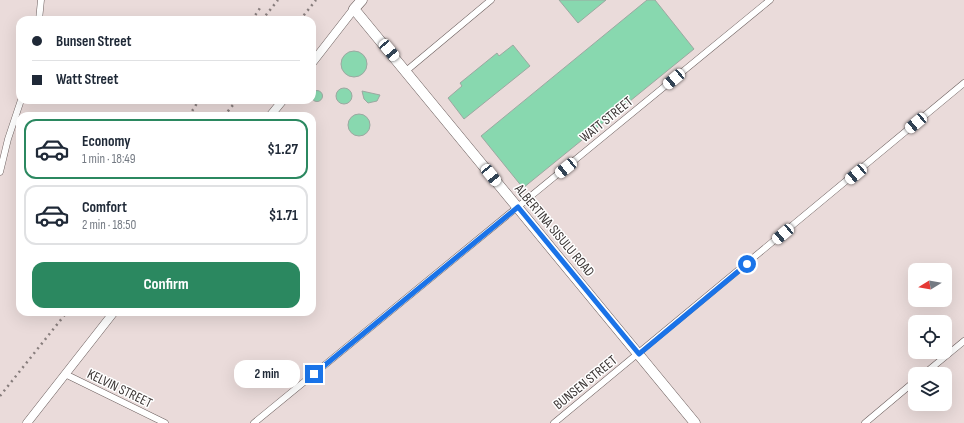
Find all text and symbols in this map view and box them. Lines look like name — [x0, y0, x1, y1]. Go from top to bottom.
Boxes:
text: Bunsen Street — [56, 32, 131, 51]
car — [377, 37, 401, 63]
car — [661, 67, 687, 91]
text: Watt Street — [56, 70, 118, 89]
street label: WATT STREET — [576, 93, 636, 146]
car — [903, 111, 929, 135]
icon: car — [34, 131, 70, 167]
text: Economy — [82, 132, 131, 151]
text: $1.27 — [267, 140, 298, 159]
text: 1 min · 18:49 — [82, 151, 136, 167]
car — [553, 156, 579, 180]
car — [479, 162, 503, 188]
car — [843, 162, 869, 186]
street label: ALBERTINA SISULU ROAD — [510, 180, 598, 280]
icon: car — [34, 197, 70, 233]
text: Comfort — [82, 198, 127, 217]
text: $1.71 — [269, 206, 298, 225]
text: 2 min · 18:50 — [82, 217, 136, 233]
car — [770, 222, 796, 246]
route start — [738, 255, 756, 273]
button: Confirm — [32, 262, 300, 308]
north arrow — [908, 263, 952, 307]
map controls — [908, 263, 952, 411]
button: locate — [908, 315, 952, 359]
street label: BUNSEN STREET — [550, 351, 621, 413]
callout: 2 min — [234, 360, 300, 388]
street label: KELVIN STREET — [84, 365, 155, 412]
route end — [305, 365, 323, 383]
text: 2 min — [255, 366, 279, 382]
button: layers — [908, 367, 952, 411]

